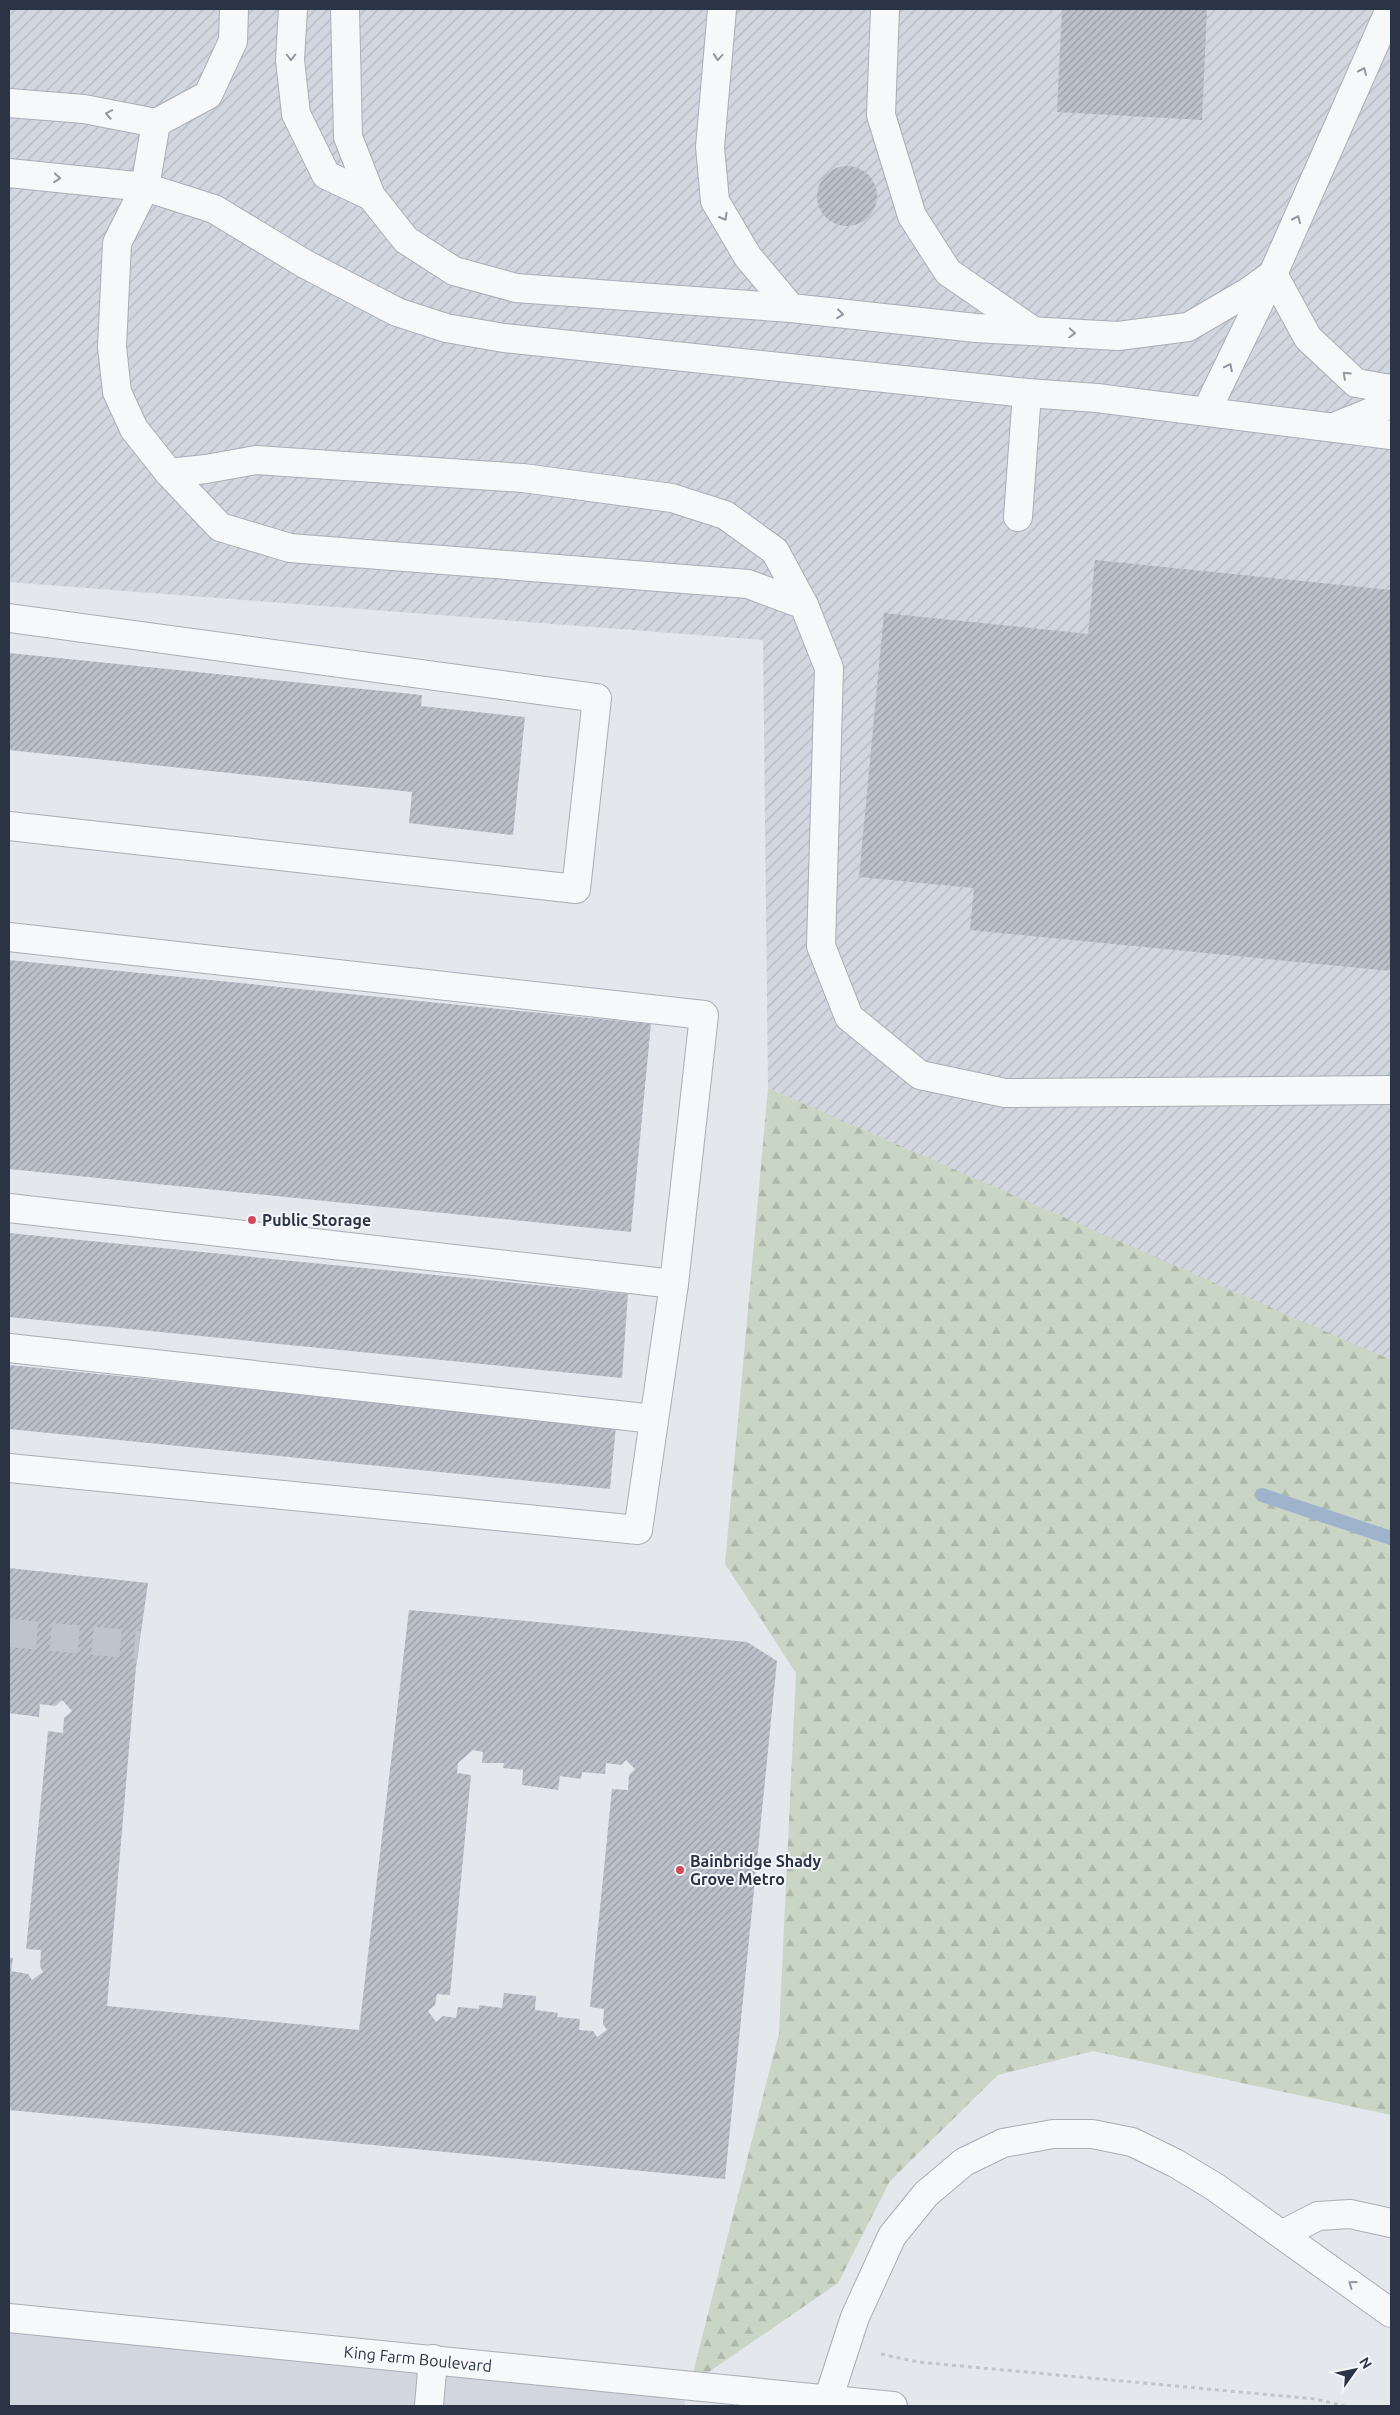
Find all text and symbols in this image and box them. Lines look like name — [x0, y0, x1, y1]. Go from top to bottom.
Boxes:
one-way arrow — [286, 54, 296, 62]
one-way arrow — [713, 54, 724, 62]
one-way arrow — [1356, 67, 1367, 76]
one-way arrow — [104, 109, 113, 119]
one-way arrow — [54, 172, 62, 183]
one-way arrow — [718, 211, 728, 220]
one-way arrow — [1291, 215, 1301, 224]
one-way arrow — [836, 308, 844, 319]
one-way arrow — [1068, 328, 1076, 339]
one-way arrow — [1223, 363, 1233, 372]
one-way arrow — [1343, 372, 1352, 381]
place label: Public Storage — [262, 1211, 371, 1229]
marker: Public Storage — [246, 1214, 258, 1226]
place label: Bainbridge Shady Grove Metro — [690, 1852, 821, 1888]
marker: Bainbridge Shady Grove Metro — [674, 1864, 686, 1876]
one-way arrow — [1348, 2281, 1358, 2290]
street label: King Farm Boulevard — [343, 2342, 493, 2375]
north arrow — [1330, 2345, 1380, 2395]
text: N — [1356, 2354, 1375, 2372]

